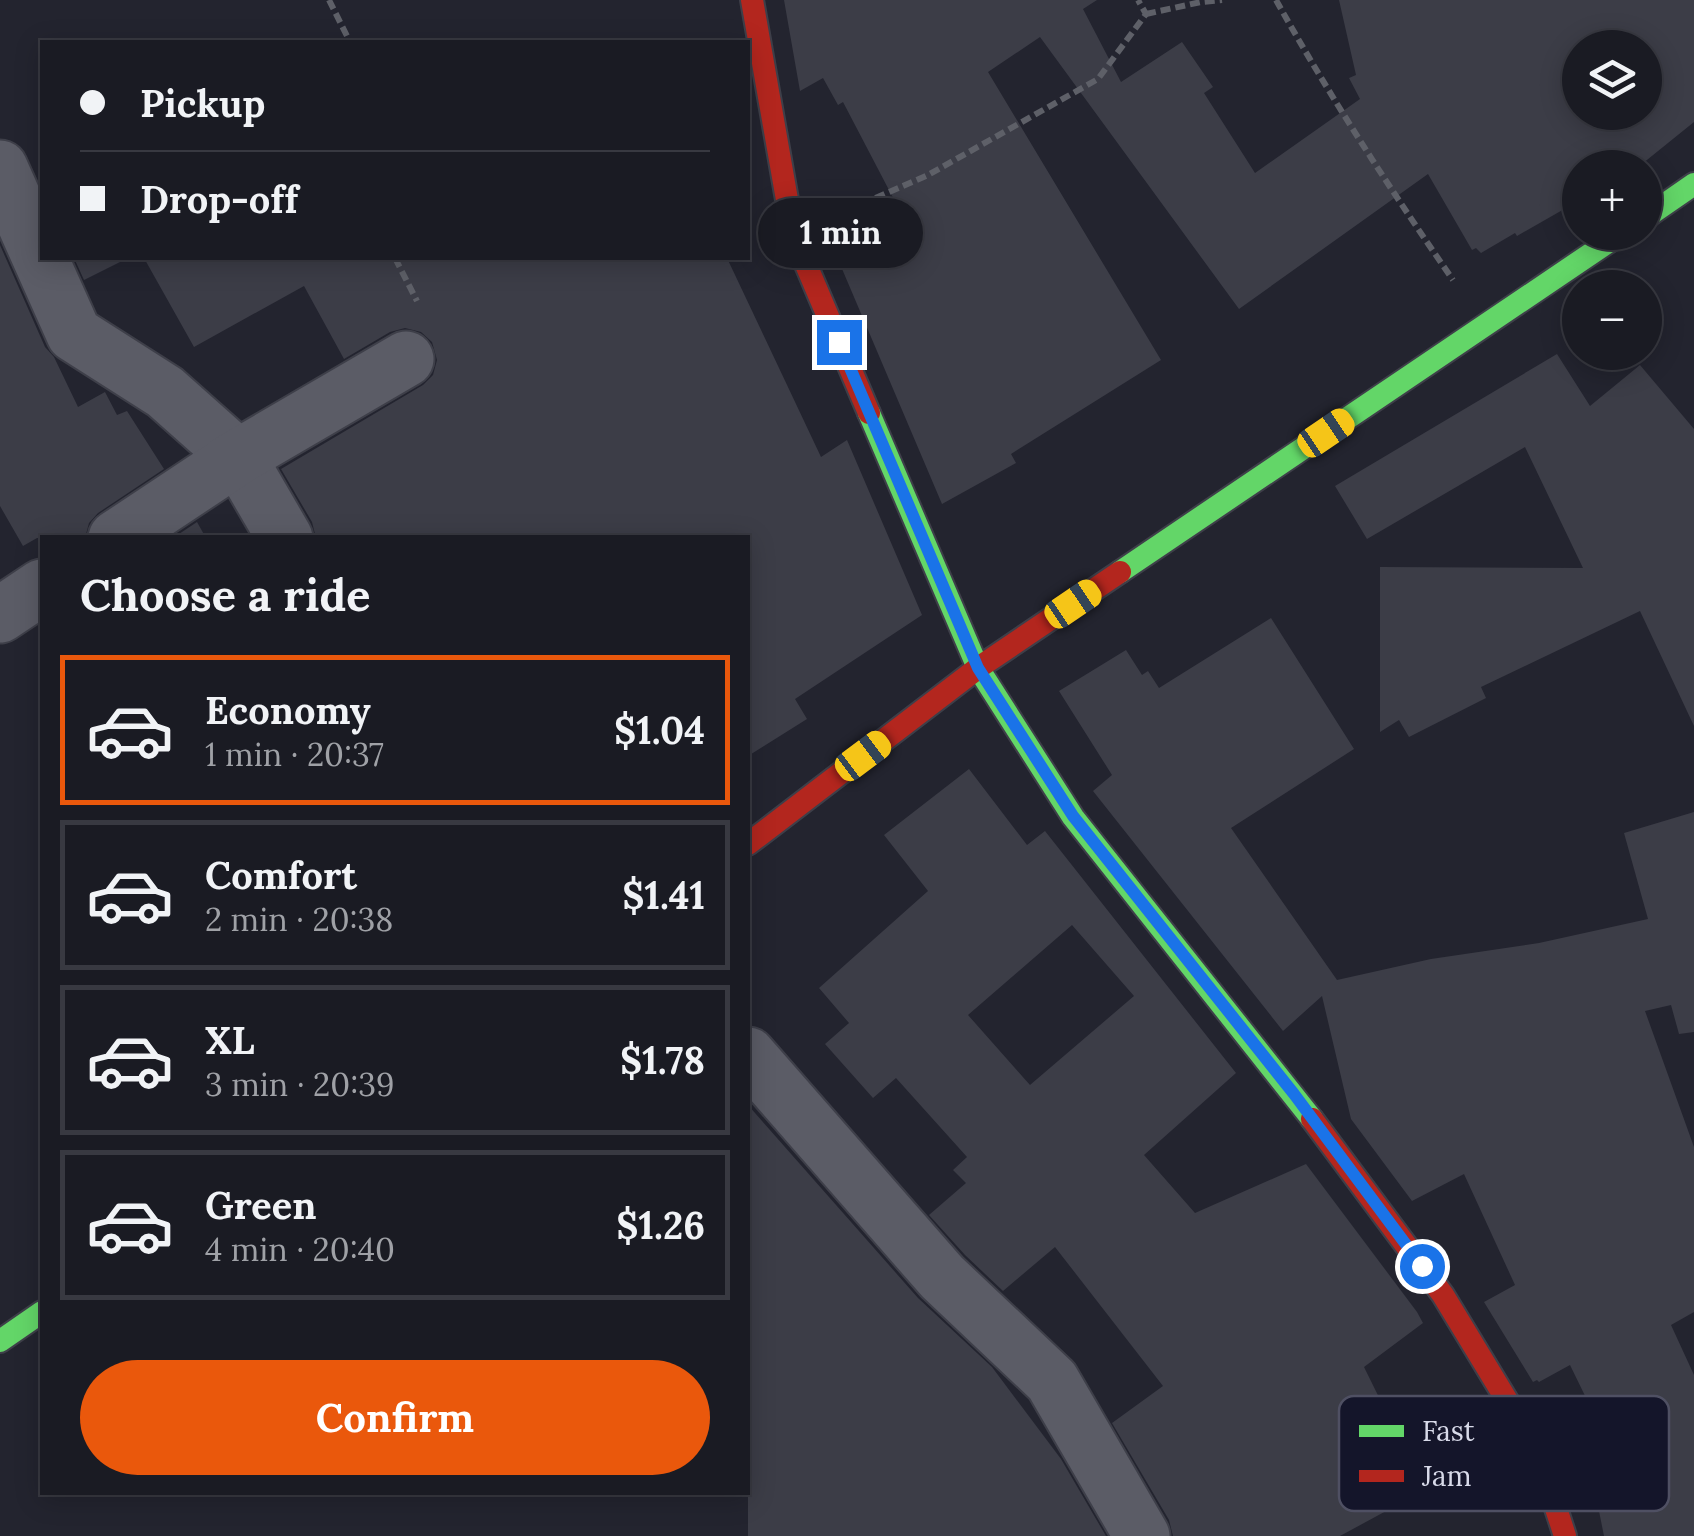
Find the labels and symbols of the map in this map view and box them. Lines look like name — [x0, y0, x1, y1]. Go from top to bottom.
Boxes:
callout: 1 min — [756, 197, 922, 267]
route end — [817, 320, 862, 365]
car — [1293, 404, 1359, 462]
car — [1040, 575, 1106, 633]
car — [830, 726, 896, 786]
route start — [1400, 1244, 1445, 1289]
legend — [1339, 1396, 1669, 1511]
text: Fast — [1422, 1413, 1475, 1449]
text: Jam — [1421, 1458, 1472, 1494]

